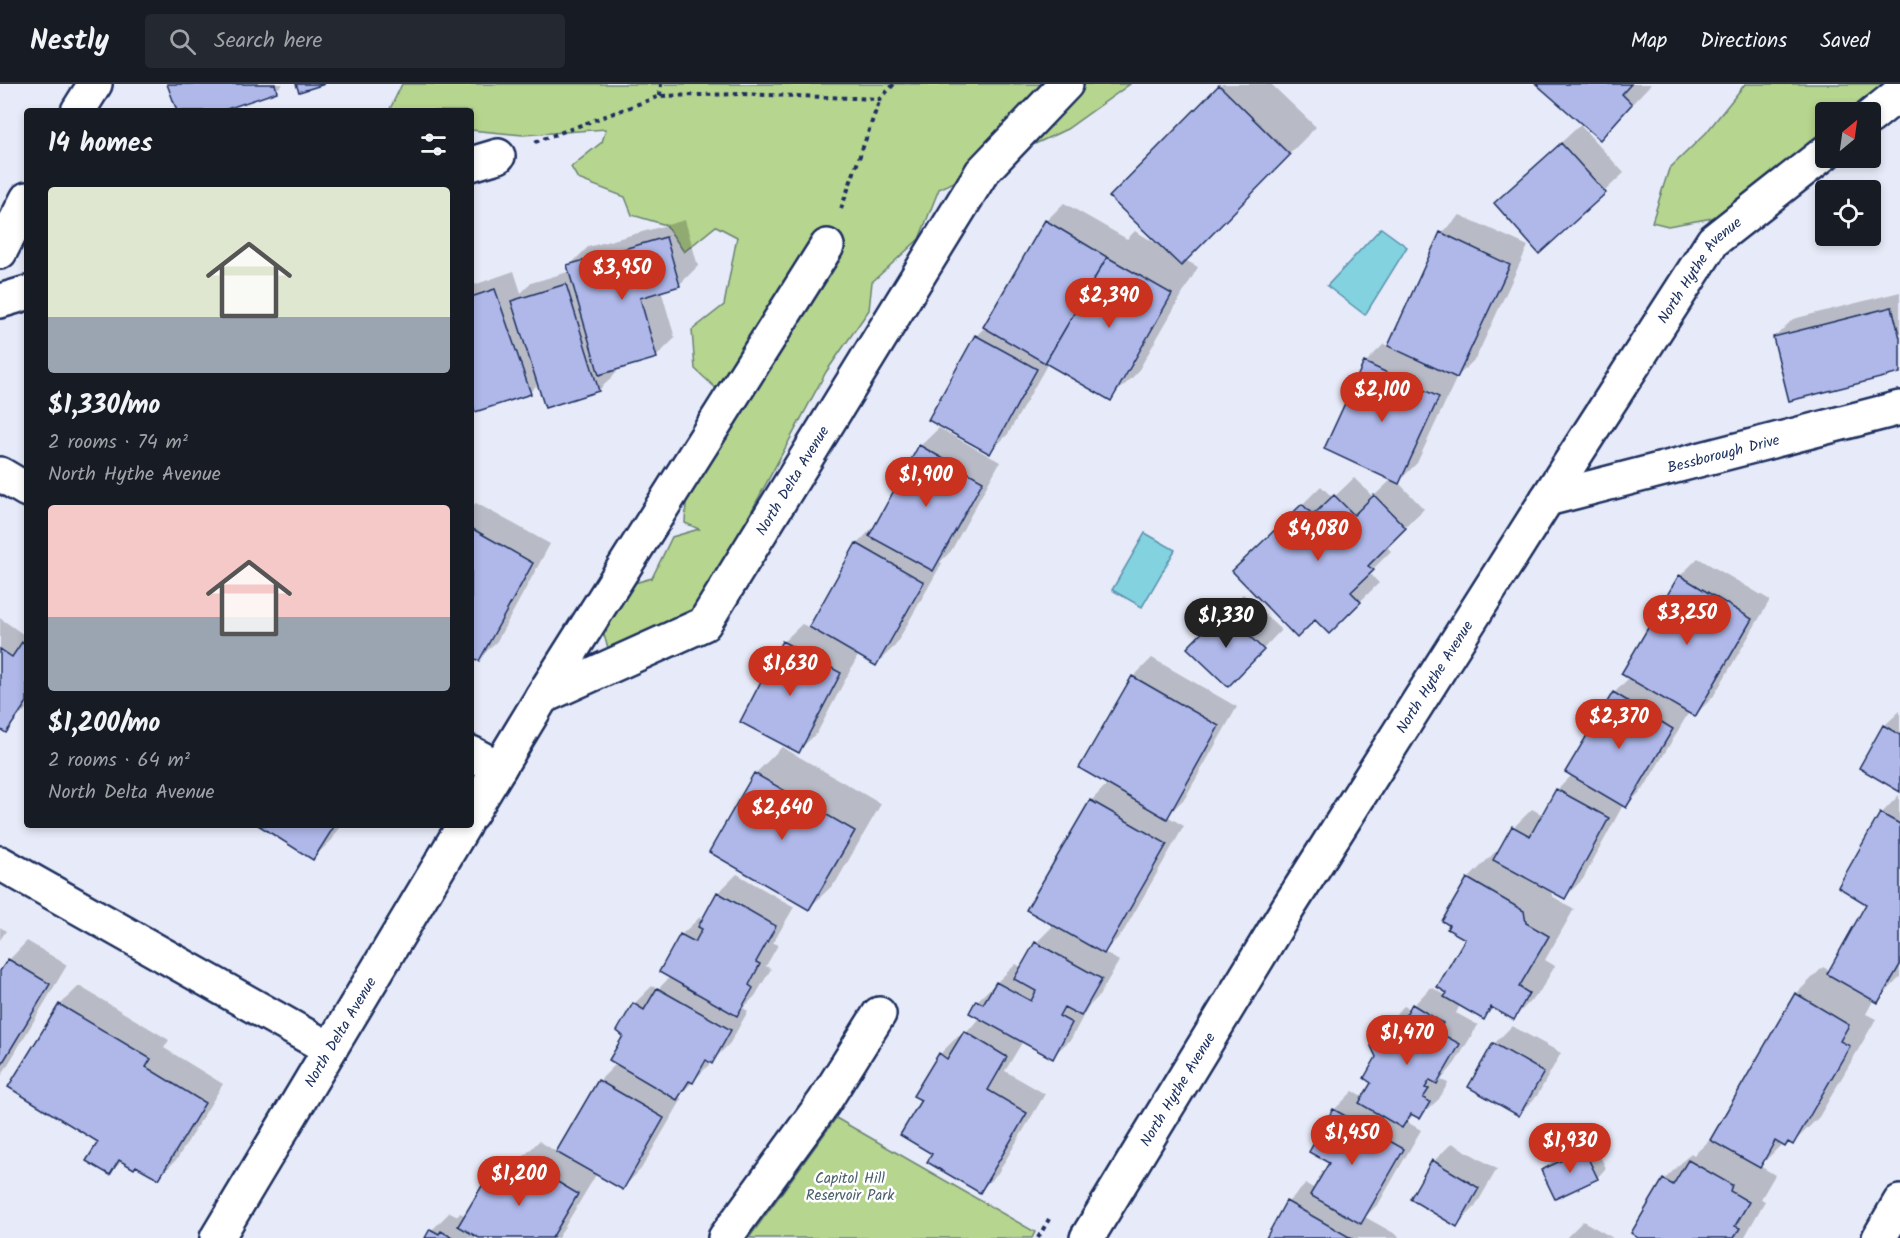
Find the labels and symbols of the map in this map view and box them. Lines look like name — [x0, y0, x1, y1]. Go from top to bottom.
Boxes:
north arrow — [1815, 102, 1881, 168]
street label: North Hythe Avenue — [1652, 211, 1748, 329]
pin: $3,950 — [573, 250, 671, 301]
pin: $2,390 — [1060, 278, 1158, 329]
pin: $2,100 — [1333, 372, 1431, 423]
street label: North Delta Avenue — [750, 421, 836, 541]
street label: Bessborough Drive — [1665, 428, 1783, 481]
pin: $1,900 — [877, 457, 975, 508]
pin: $4,080 — [1269, 511, 1367, 562]
pin: $3,250 — [1638, 595, 1736, 646]
pin: $1,330 — [1177, 598, 1275, 649]
street label: North Hythe Avenue — [1390, 616, 1480, 739]
pin: $1,630 — [741, 646, 839, 697]
pin: $2,370 — [1570, 699, 1668, 750]
pin: $2,640 — [733, 790, 831, 841]
street label: North Delta Avenue — [299, 973, 384, 1092]
pin: $1,470 — [1358, 1015, 1456, 1066]
street label: North Hythe Avenue — [1134, 1028, 1222, 1152]
pin: $1,450 — [1303, 1115, 1401, 1166]
pin: $1,930 — [1521, 1123, 1619, 1174]
pin: $1,200 — [470, 1156, 568, 1207]
park label: Capitol Hill Reservoir Park — [806, 1167, 895, 1208]

